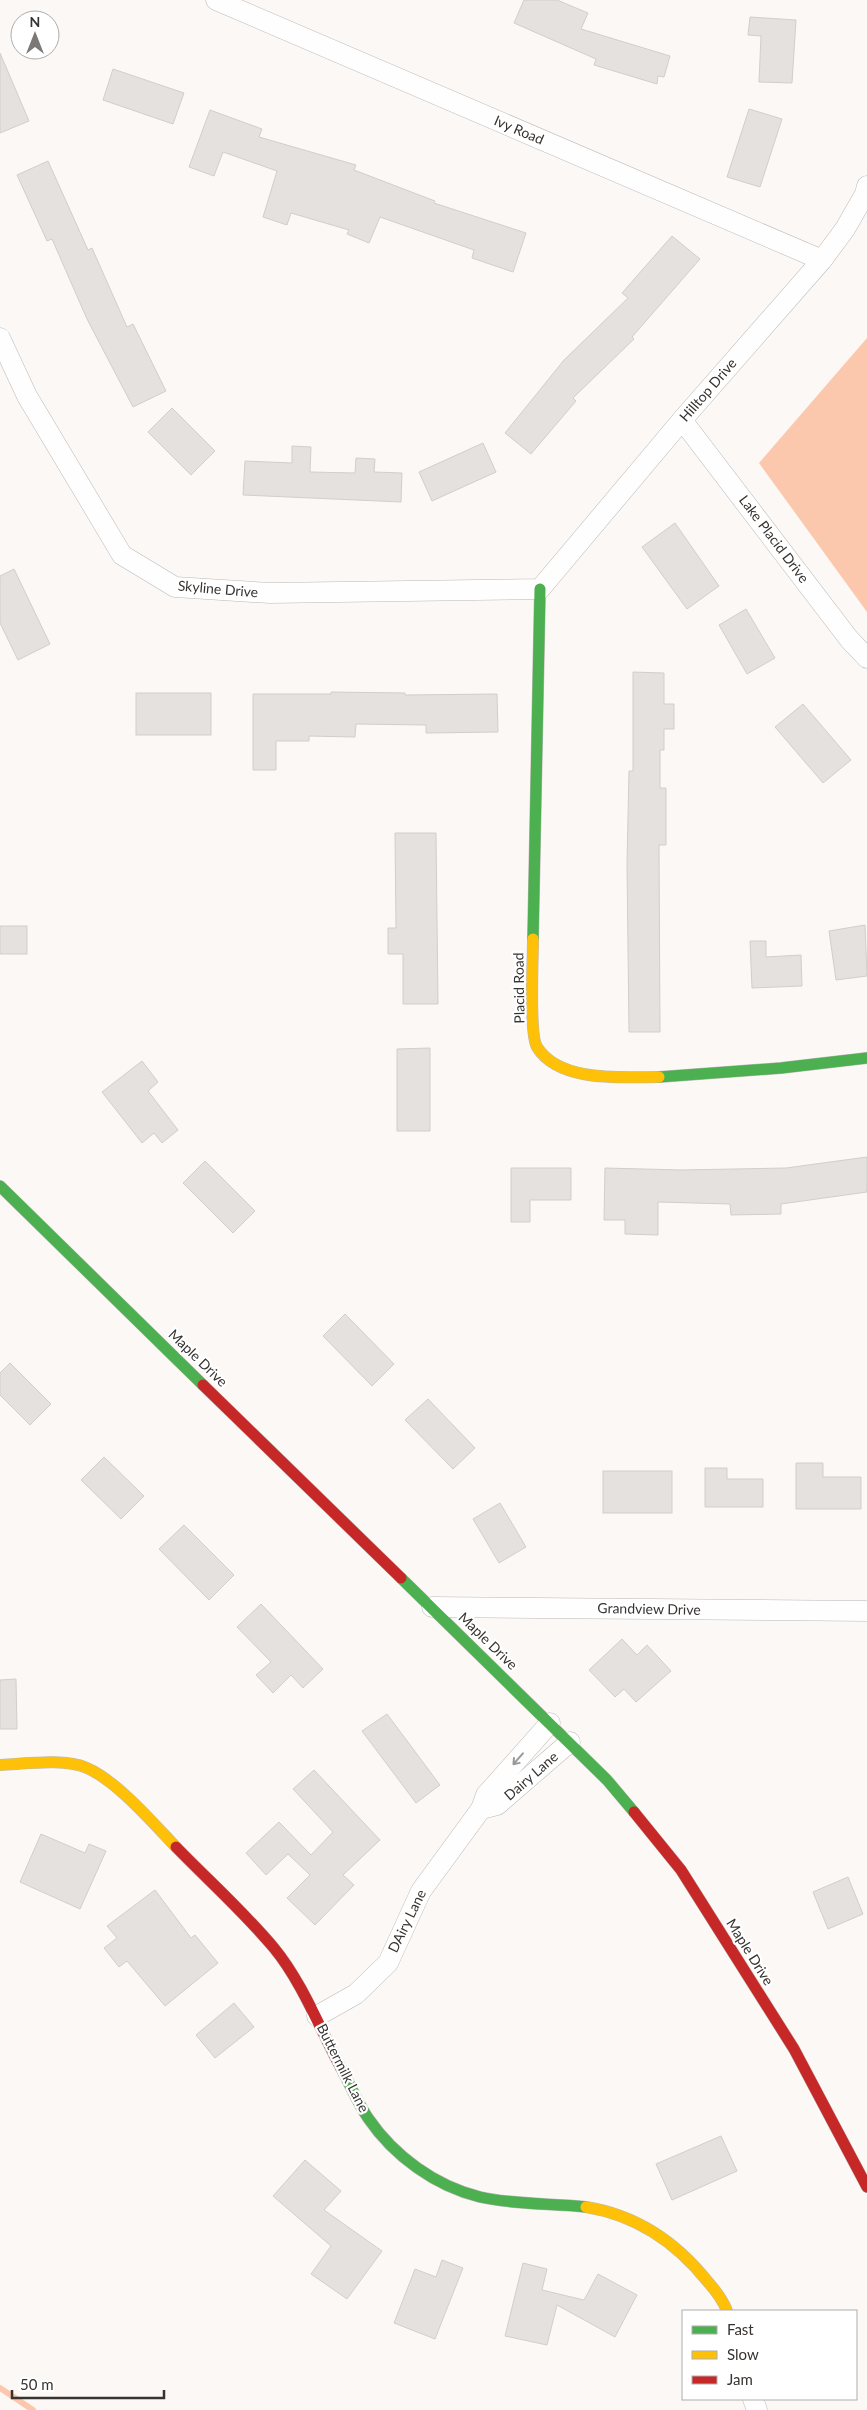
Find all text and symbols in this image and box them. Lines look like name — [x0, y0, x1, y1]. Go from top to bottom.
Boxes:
north arrow — [10, 10, 60, 60]
text: N — [30, 13, 40, 30]
street label: Ivy Road — [492, 111, 547, 148]
street label: Hilltop Drive — [676, 355, 740, 425]
street label: Lake Placid Drive — [736, 492, 813, 586]
street label: Skyline Drive — [177, 577, 259, 600]
street label: Placid Road — [509, 952, 528, 1024]
street label: Maple Drive — [165, 1325, 231, 1390]
street label: Grandview Drive — [597, 1599, 701, 1618]
street label: Maple Drive — [455, 1608, 521, 1673]
street label: Dairy Lane — [500, 1748, 561, 1804]
one-way arrow — [512, 1753, 524, 1766]
street label: DAiry Lane — [384, 1886, 429, 1955]
street label: Maple Drive — [723, 1915, 778, 1988]
street label: Buttermilk Lane — [314, 2021, 373, 2115]
legend — [682, 2310, 857, 2400]
text: Fast — [727, 2320, 754, 2338]
text: Slow — [727, 2345, 759, 2363]
scale bar — [12, 2368, 165, 2400]
text: Jam — [727, 2370, 753, 2388]
text: 50 m — [20, 2375, 54, 2393]

